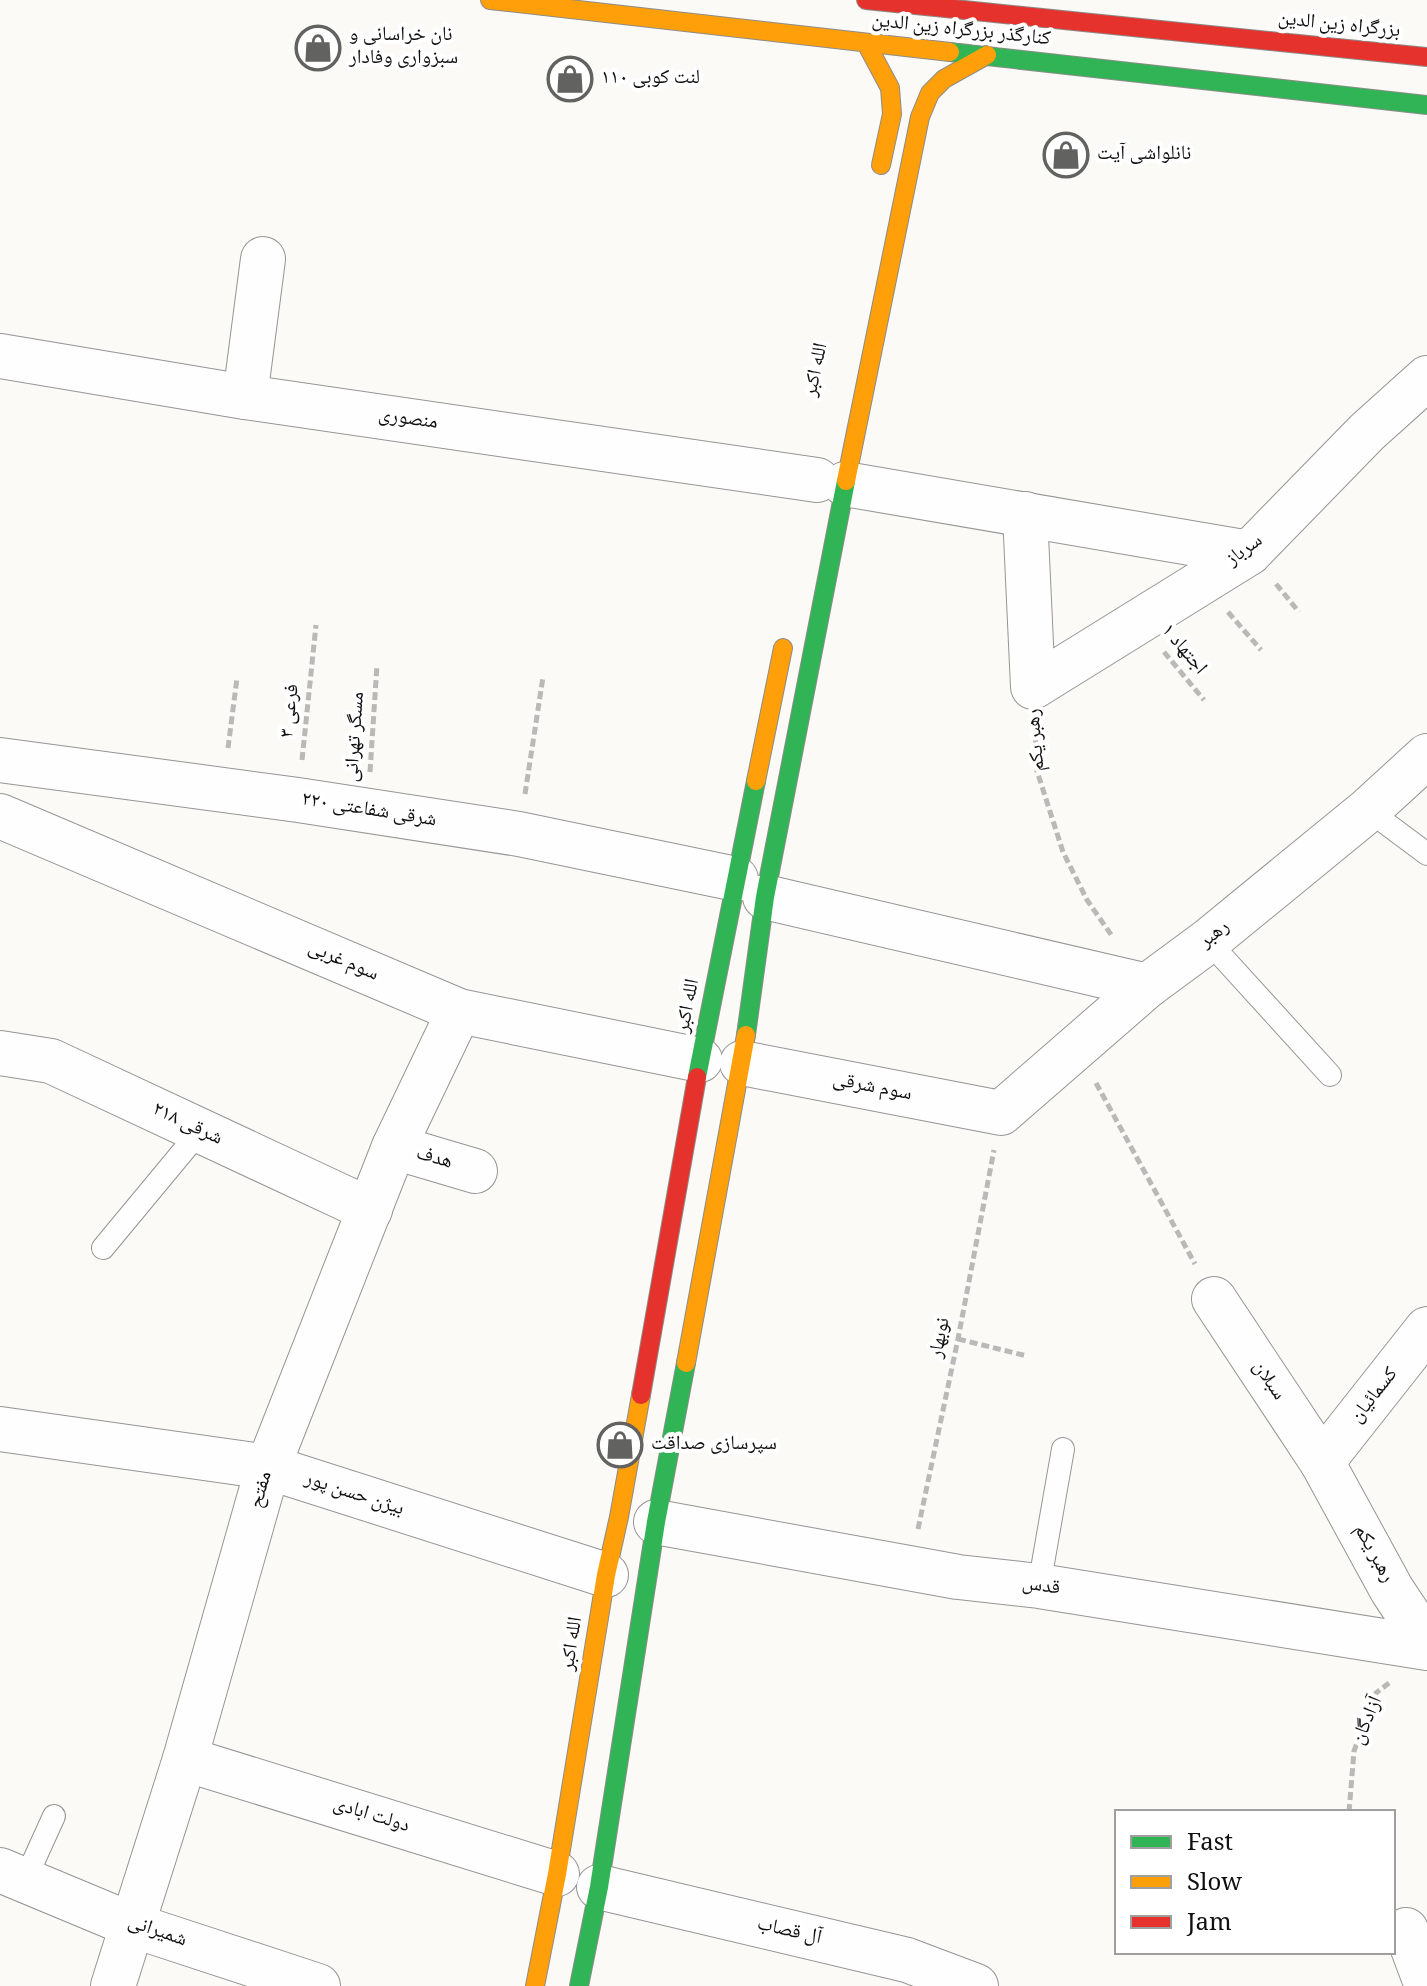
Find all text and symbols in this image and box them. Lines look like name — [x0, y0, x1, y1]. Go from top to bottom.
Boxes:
street label: بزرگراه زین الدین — [1276, 3, 1402, 49]
street label: کنارگذر بزرگراه زین الدین — [870, 5, 1052, 57]
place label: نان خراسانی و سبزواری وفادار — [348, 19, 458, 76]
shop icon: نان خراسانی و سبزواری وفادار — [294, 24, 342, 72]
shop icon: لنت کوبی ۱۱۰ — [546, 55, 594, 103]
place label: لنت کوبی ۱۱۰ — [601, 62, 700, 96]
shop icon: نانلواشی آیت — [1042, 131, 1090, 179]
place label: نانلواشی آیت — [1097, 138, 1191, 172]
street label: الله اکبر — [795, 340, 839, 401]
street label: منصوری — [376, 399, 440, 441]
street label: سرباز — [1218, 526, 1271, 577]
street label: اجتهاد ۱ — [1151, 616, 1215, 684]
street label: فرعی ۳ — [271, 683, 311, 739]
street label: مسگر تهرانی — [336, 691, 376, 783]
street label: رهبر یکم — [1017, 707, 1057, 773]
street label: ۲۲۰ شرقی شفاعتی — [299, 784, 439, 838]
street label: رهبر — [1191, 912, 1238, 959]
street label: سوم غربی — [302, 932, 384, 992]
street label: الله اکبر — [667, 976, 711, 1037]
street label: سوم شرقی — [829, 1064, 915, 1112]
street label: ۲۱۸ شرقی — [146, 1094, 228, 1156]
street label: هدف — [412, 1138, 456, 1180]
street label: نوبهار — [920, 1315, 962, 1362]
street label: سبلان — [1242, 1354, 1294, 1408]
street label: کسمائیان — [1342, 1360, 1408, 1432]
shop icon: سپرسازی صداقت — [596, 1421, 644, 1469]
place label: سپرسازی صداقت — [651, 1428, 777, 1462]
street label: بیژن حسن پور — [299, 1463, 408, 1527]
street label: مفتح — [241, 1467, 283, 1513]
street label: رهبر یکم — [1343, 1518, 1403, 1590]
street label: قدس — [1020, 1568, 1062, 1606]
street label: الله اکبر — [552, 1615, 594, 1674]
street label: آزادگان — [1342, 1690, 1394, 1751]
street label: دولت ابادی — [328, 1788, 414, 1844]
legend — [1115, 1810, 1395, 1954]
text: Fast — [1187, 1824, 1233, 1865]
text: Slow — [1187, 1864, 1242, 1905]
text: Jam — [1186, 1904, 1232, 1945]
street label: شمیرانی — [123, 1906, 191, 1958]
street label: آل قصاب — [753, 1908, 826, 1956]

